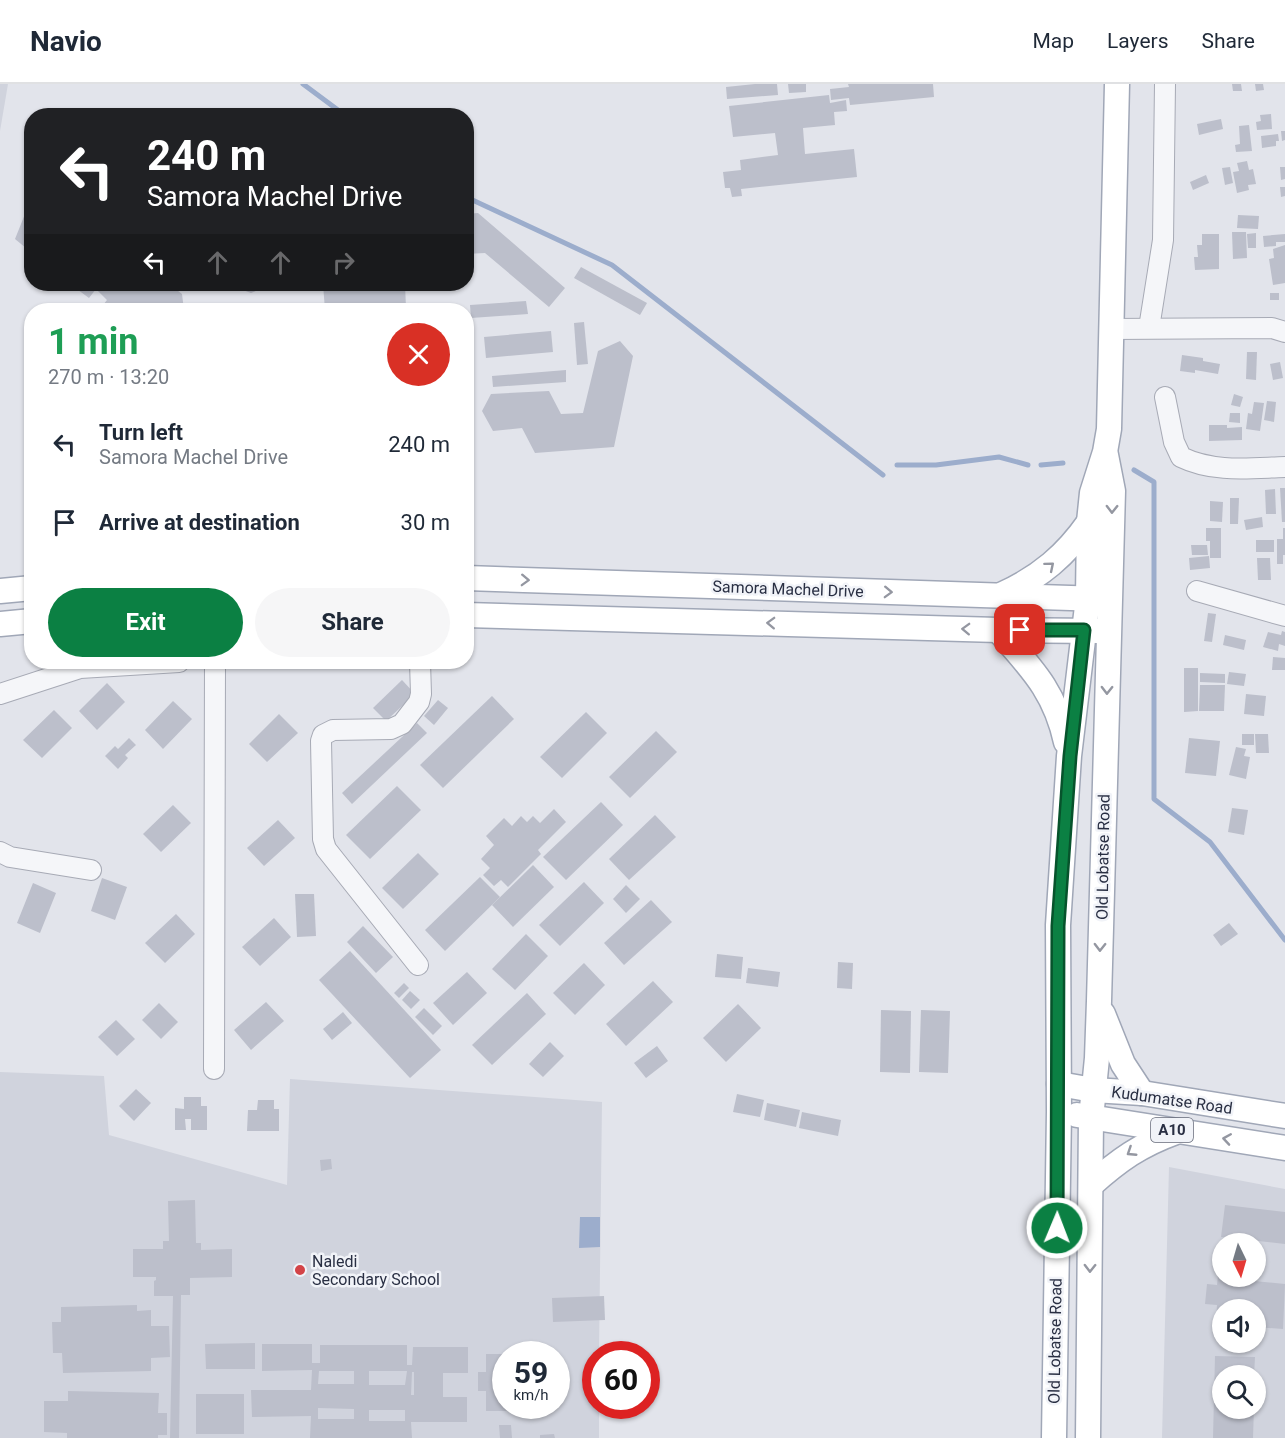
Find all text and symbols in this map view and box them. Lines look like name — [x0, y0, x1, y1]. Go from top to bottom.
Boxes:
text: Navio — [30, 25, 102, 58]
text: Map — [1032, 29, 1074, 53]
text: Layers — [1107, 29, 1168, 53]
text: Share — [1201, 29, 1255, 53]
text: 240 m — [147, 131, 266, 180]
icon: left — [48, 132, 126, 210]
text: Samora Machel Drive — [147, 181, 402, 213]
icon: left — [138, 246, 171, 279]
icon: ahead — [201, 246, 234, 279]
icon: ahead — [264, 246, 297, 279]
icon: right — [327, 246, 360, 279]
text: 1 min — [48, 321, 139, 363]
button: close — [387, 323, 450, 386]
text: 270 m · 13:20 — [48, 365, 169, 389]
text: Turn left — [99, 420, 183, 445]
icon: left — [48, 428, 81, 461]
text: 240 m — [388, 432, 450, 457]
text: Samora Machel Drive — [99, 445, 288, 469]
one-way arrow — [1106, 505, 1118, 514]
icon: arrive — [48, 506, 81, 539]
text: Arrive at destination — [99, 510, 300, 535]
text: 30 m — [401, 510, 450, 535]
one-way arrow — [1043, 562, 1054, 573]
one-way arrow — [520, 574, 529, 586]
street label: Samora Machel Drive — [712, 577, 864, 601]
one-way arrow — [883, 585, 892, 598]
button: Exit — [48, 588, 243, 657]
button: Share — [255, 588, 450, 657]
pin — [994, 604, 1045, 655]
icon: arrive — [1003, 613, 1036, 646]
one-way arrow — [767, 617, 776, 630]
one-way arrow — [962, 623, 971, 635]
one-way arrow — [1101, 685, 1113, 694]
street label: Old Lobatse Road — [1092, 794, 1114, 920]
one-way arrow — [1094, 943, 1107, 952]
street label: Kudumatse Road — [1110, 1082, 1234, 1118]
road number: A10 — [1151, 1118, 1193, 1142]
one-way arrow — [1223, 1133, 1233, 1146]
one-way arrow — [1127, 1145, 1137, 1157]
position arrow — [1025, 1196, 1089, 1260]
north arrow — [1212, 1233, 1266, 1287]
map controls — [1212, 1233, 1266, 1419]
place label: Naledi Secondary School — [312, 1252, 440, 1289]
marker: Naledi Secondary School — [293, 1263, 307, 1277]
one-way arrow — [1084, 1264, 1096, 1273]
street label: Old Lobatse Road — [1044, 1278, 1066, 1404]
button: sound — [1212, 1299, 1266, 1353]
speed limit sign: 60 — [582, 1341, 660, 1419]
text: 59 — [514, 1355, 548, 1390]
button: search — [1212, 1365, 1266, 1419]
text: km/h — [513, 1386, 549, 1404]

